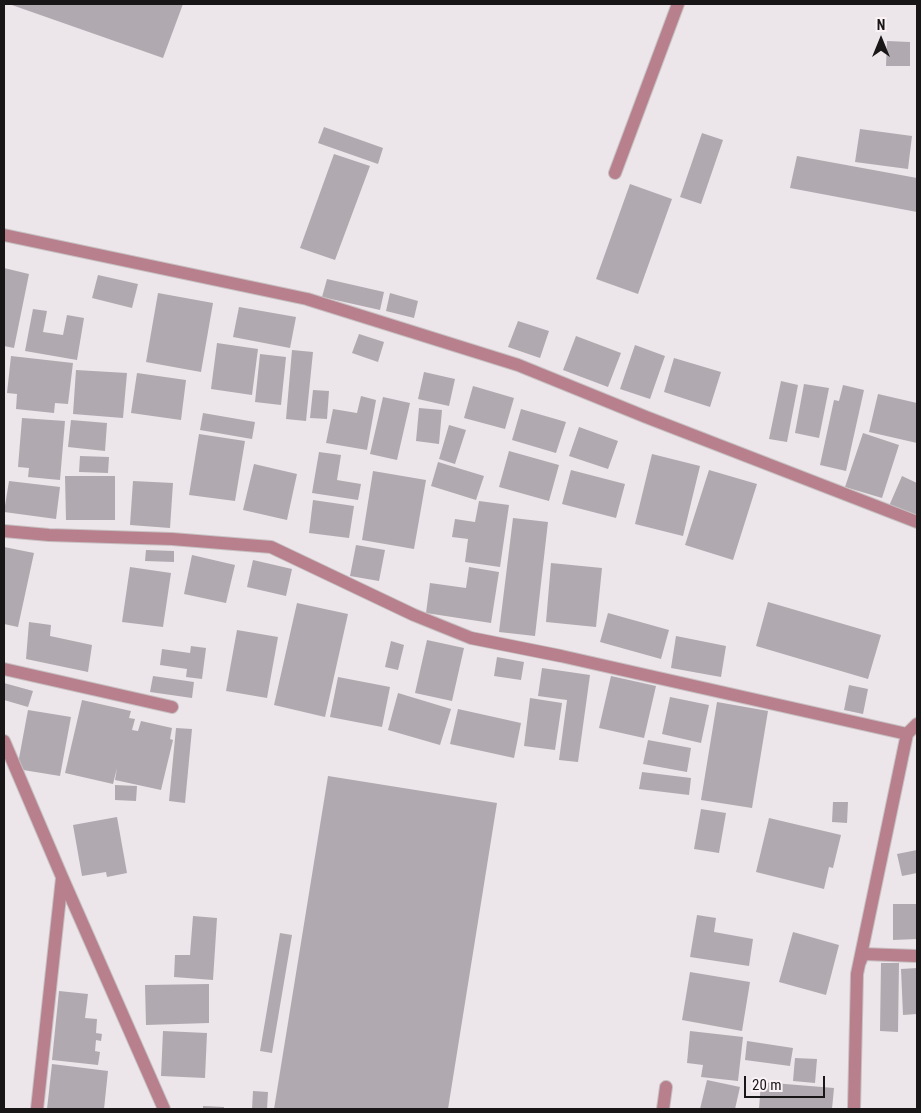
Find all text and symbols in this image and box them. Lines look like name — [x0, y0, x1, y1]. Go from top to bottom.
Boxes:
north arrow — [856, 15, 906, 65]
text: N — [877, 17, 885, 33]
scale bar — [746, 1066, 827, 1098]
text: 20 m — [752, 1076, 782, 1094]

